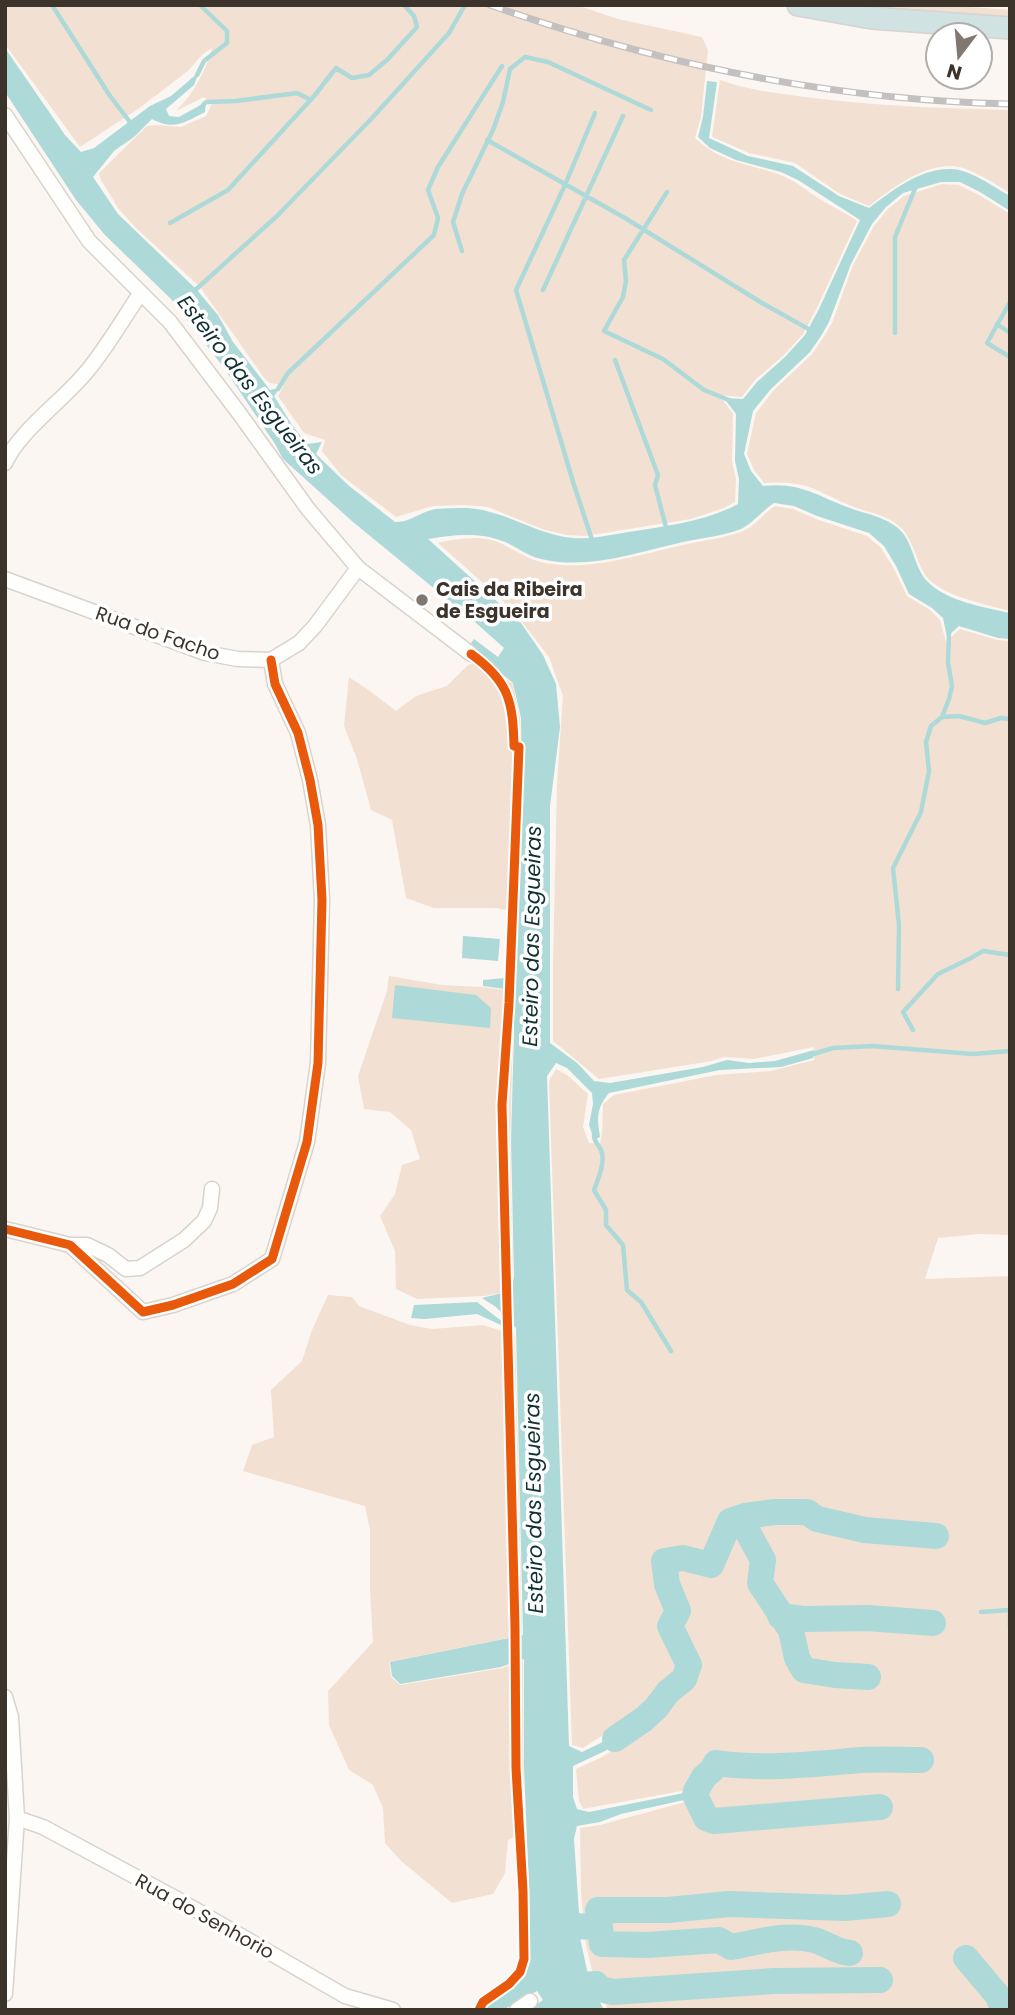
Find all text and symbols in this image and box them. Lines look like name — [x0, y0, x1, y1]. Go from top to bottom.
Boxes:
north arrow — [924, 21, 994, 91]
text: N — [944, 57, 965, 87]
water label: Esteiro das Esgueiras — [171, 289, 330, 481]
place label: Cais da Ribeira de Esgueira — [436, 576, 583, 625]
marker: Cais da Ribeira de Esgueira — [414, 592, 430, 608]
street label: Rua do Facho — [92, 600, 224, 667]
water label: Esteiro das Esgueiras — [515, 825, 548, 1047]
water label: Esteiro das Esgueiras — [517, 1392, 550, 1614]
street label: Rua do Senhorio — [130, 1867, 279, 1966]

